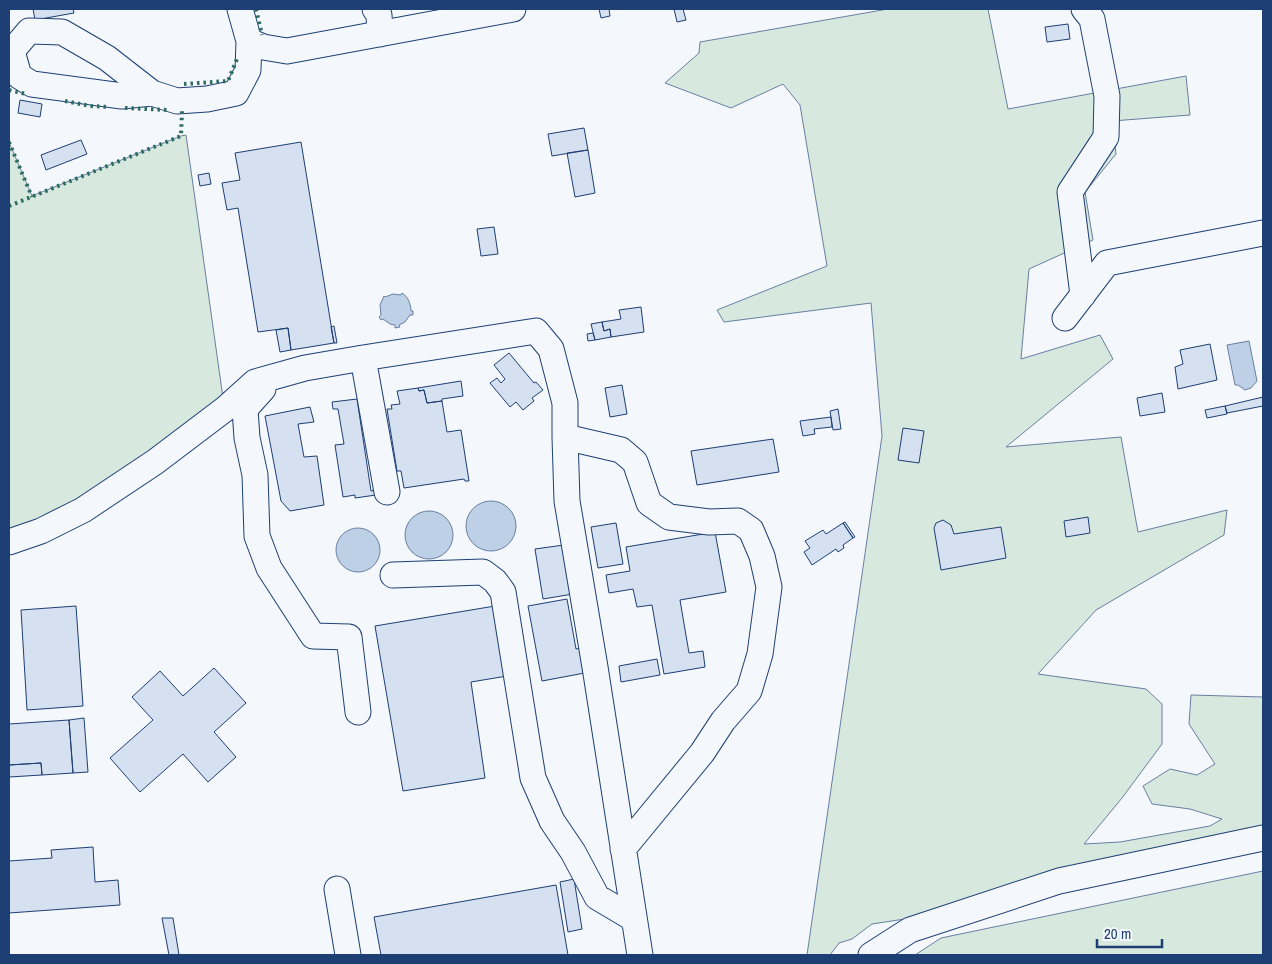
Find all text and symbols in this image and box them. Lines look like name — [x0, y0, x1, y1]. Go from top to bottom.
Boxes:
scale bar — [1097, 916, 1162, 948]
text: 20 m — [1104, 923, 1131, 944]

